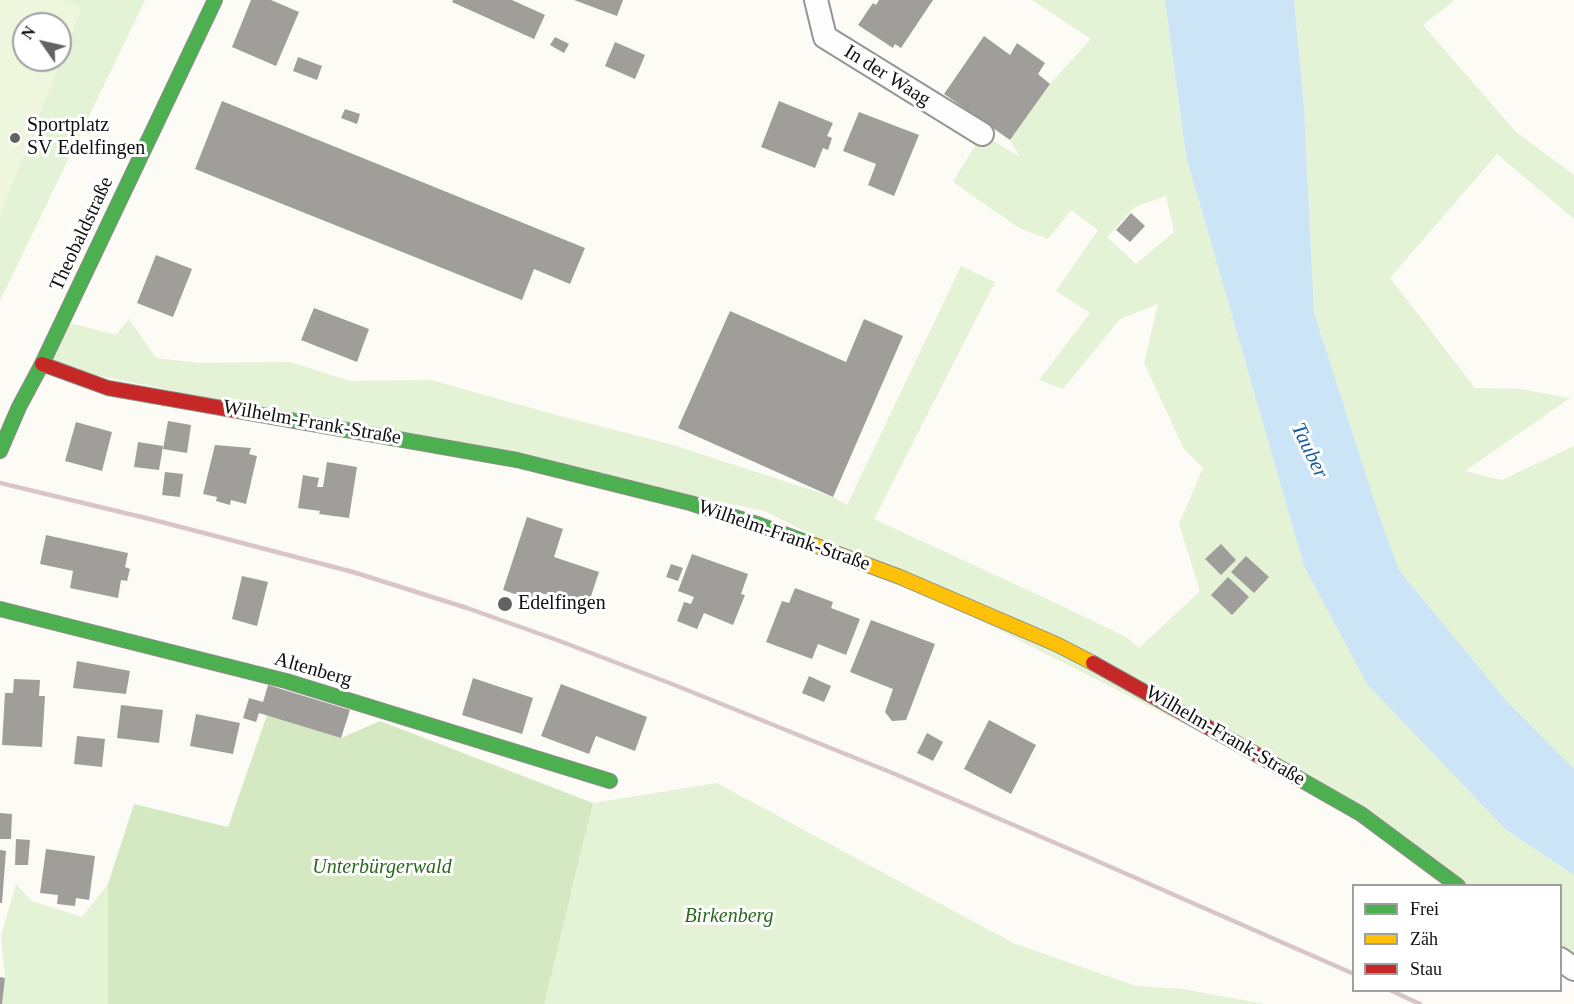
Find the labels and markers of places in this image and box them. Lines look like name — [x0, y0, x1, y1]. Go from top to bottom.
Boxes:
place label: Sportplatz SV Edelfingen — [27, 114, 145, 161]
marker: Sportplatz SV Edelfingen — [8, 131, 22, 145]
place label: Edelfingen — [518, 592, 606, 616]
marker: Edelfingen — [496, 595, 514, 613]

